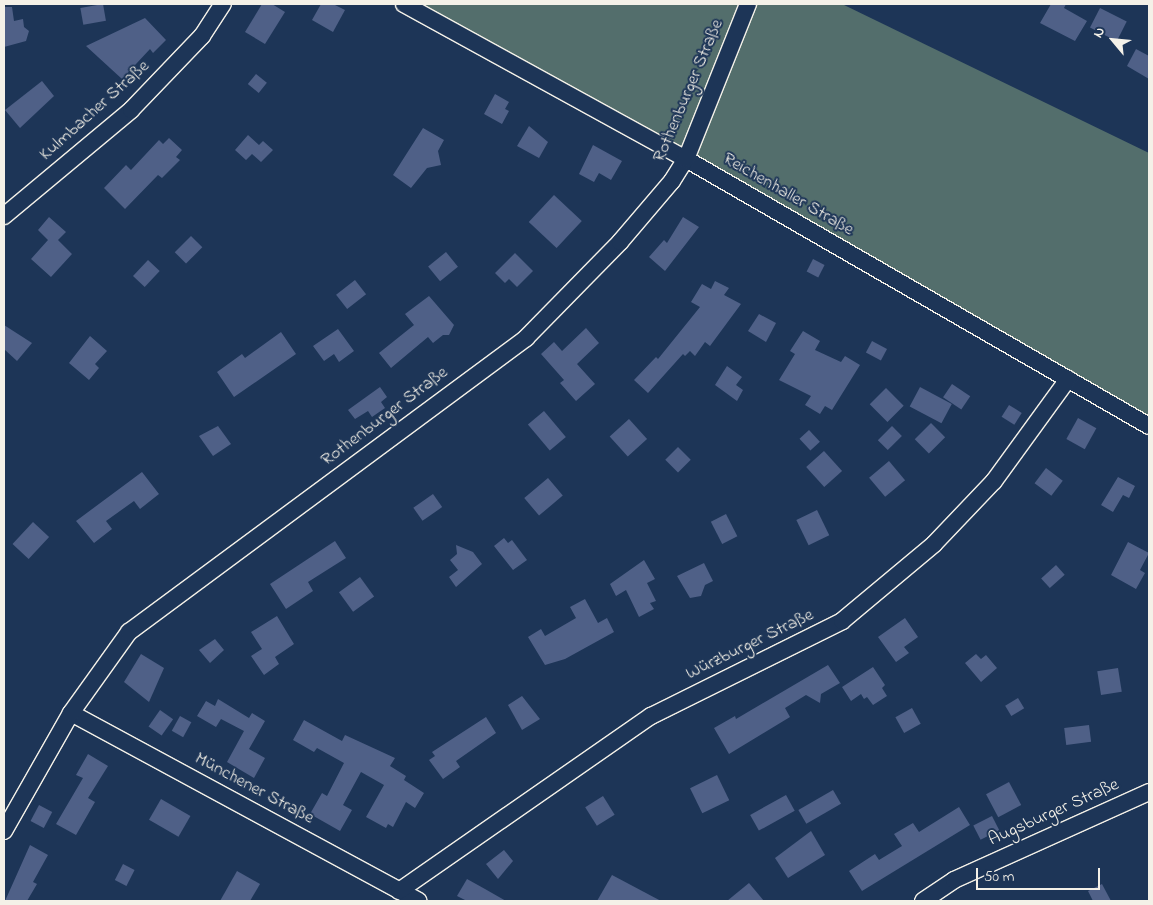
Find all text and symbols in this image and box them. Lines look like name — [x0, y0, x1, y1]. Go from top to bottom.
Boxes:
north arrow — [1088, 15, 1138, 65]
street label: Rothenburger Straße — [649, 16, 729, 166]
text: N — [1088, 24, 1111, 42]
street label: Kulmbacher Straße — [36, 56, 154, 166]
street label: Reichenhaller Straße — [719, 149, 857, 241]
street label: Rothenburger Straße — [317, 362, 453, 472]
street label: Würzburger Straße — [683, 605, 817, 685]
street label: Münchener Straße — [191, 748, 317, 830]
street label: Augsburger Straße — [985, 775, 1123, 851]
scale bar — [978, 858, 1102, 890]
text: 50 m — [984, 866, 1014, 888]

